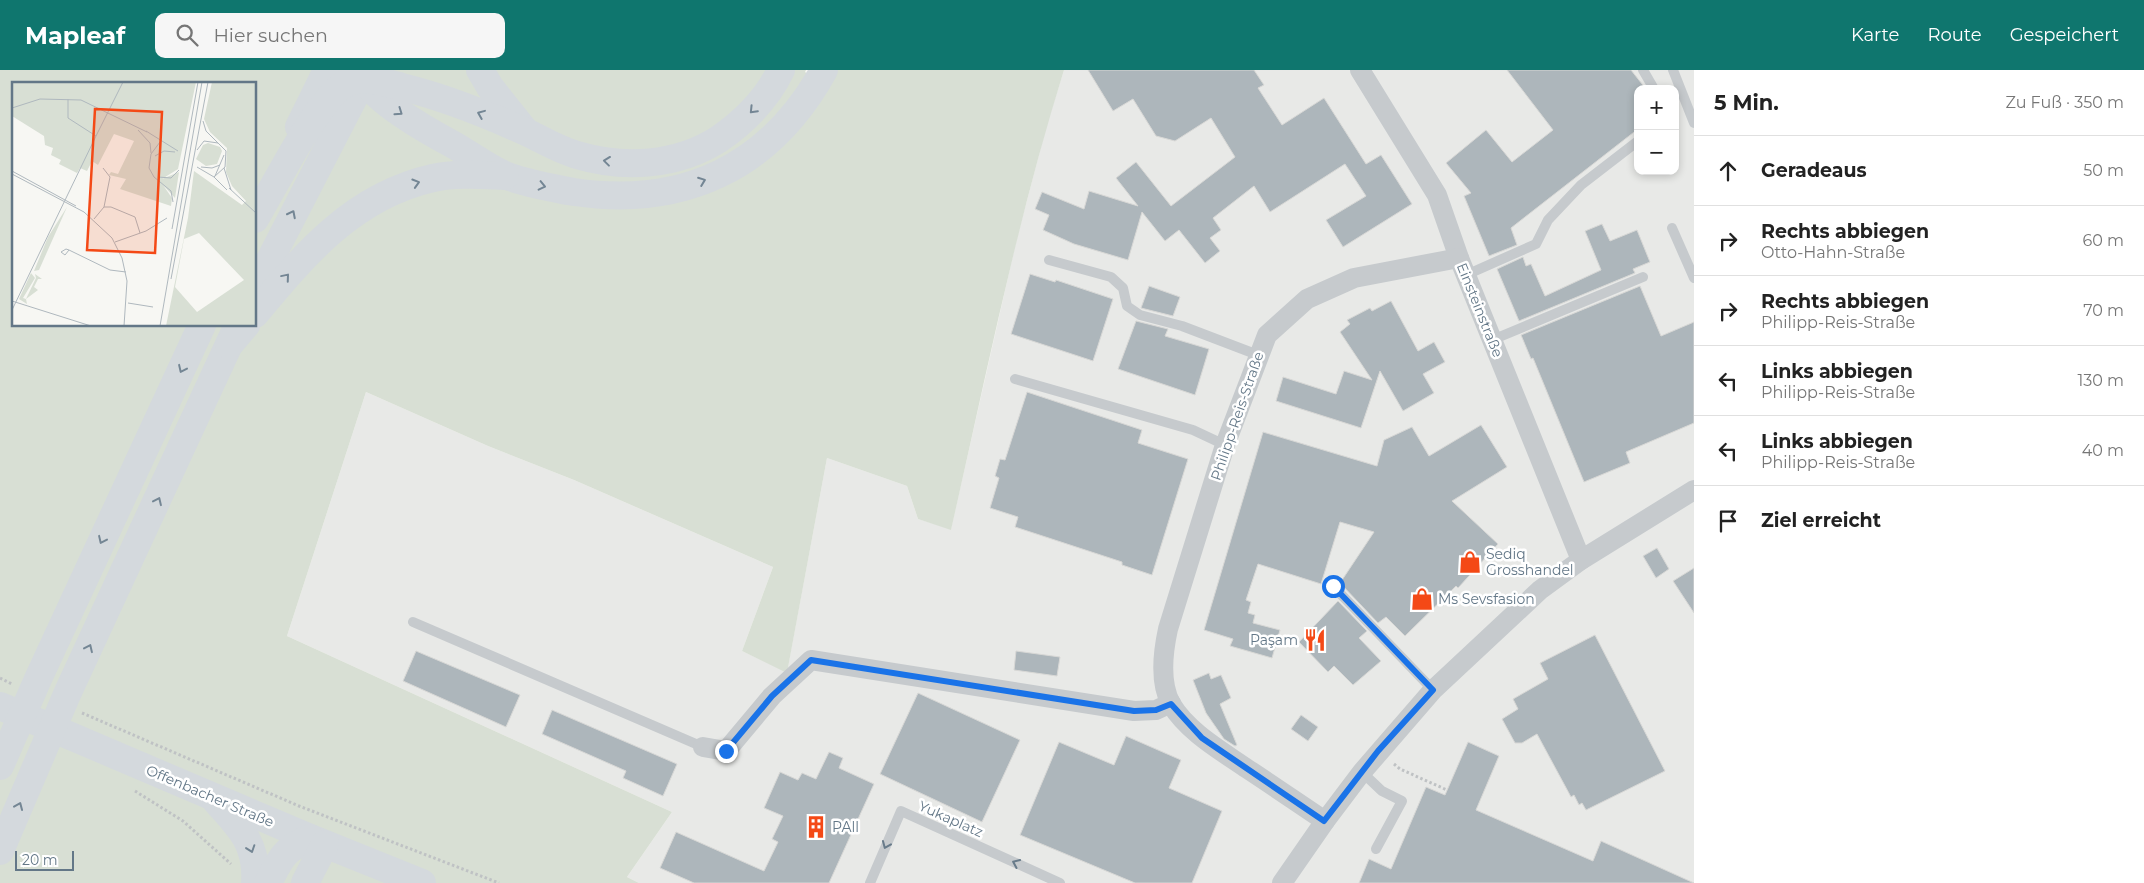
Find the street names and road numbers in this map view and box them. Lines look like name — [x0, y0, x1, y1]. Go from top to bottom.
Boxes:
street label: Einsteinstraße — [1453, 260, 1507, 360]
street label: Philipp-Reis-Straße — [1207, 349, 1267, 483]
street label: Offenbacher Straße — [143, 761, 277, 831]
street label: Yukaplatz — [916, 797, 986, 841]

